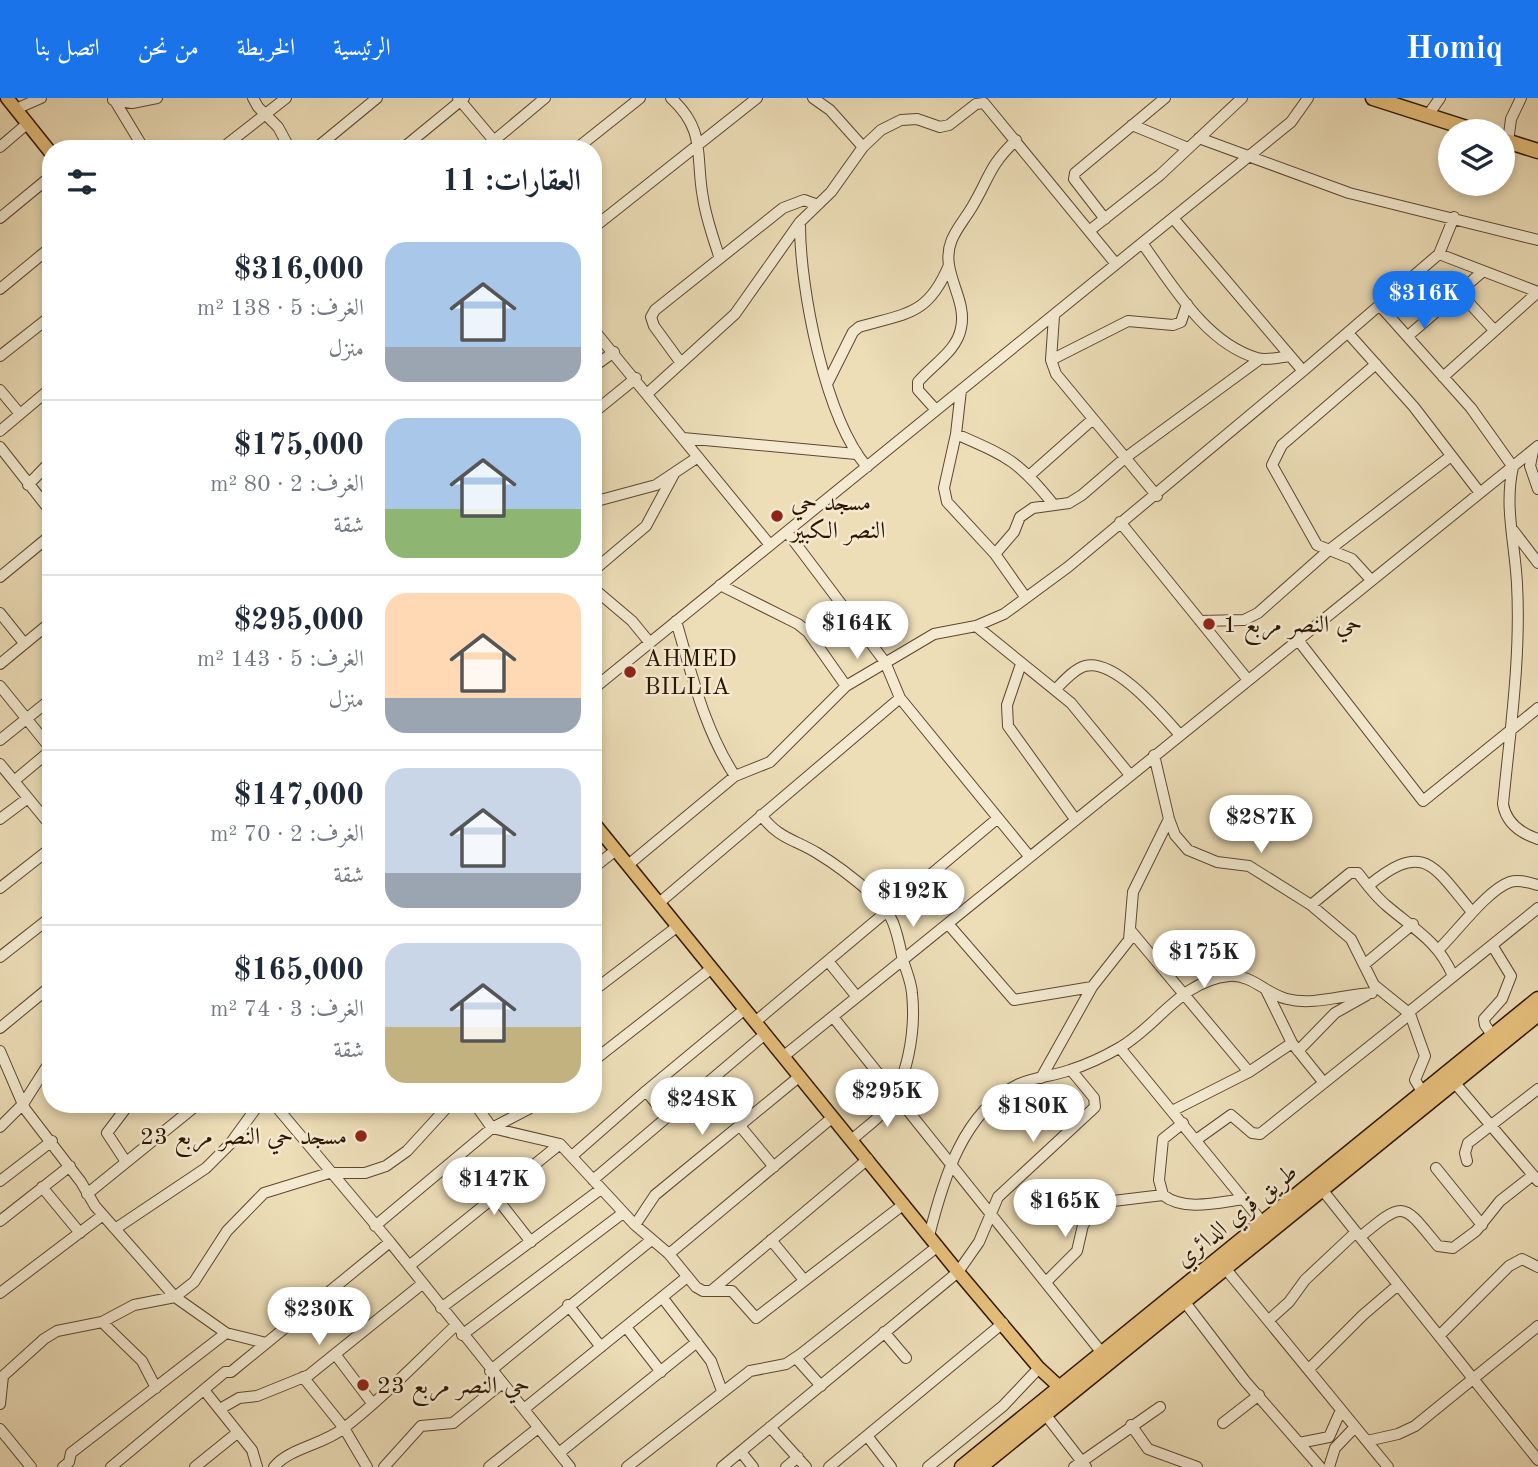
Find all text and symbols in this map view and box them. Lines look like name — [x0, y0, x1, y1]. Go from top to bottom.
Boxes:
text: Homiq — [1406, 33, 1503, 66]
text: اتصل بنا — [35, 37, 100, 61]
text: من نحن — [138, 37, 199, 61]
text: الخريطة — [237, 37, 295, 61]
text: الرئيسية — [333, 37, 391, 61]
map controls — [1438, 119, 1515, 196]
button: layers — [1438, 119, 1515, 196]
icon: filters — [63, 163, 101, 201]
text: العقارات: 11 — [442, 167, 581, 197]
text: $316,000 — [234, 255, 364, 285]
icon: home — [441, 270, 525, 354]
pin: $316K — [1375, 272, 1473, 331]
text: $316K — [1388, 282, 1460, 305]
text: الغرف: 5 · 138 m² — [197, 297, 364, 320]
text: منزل — [329, 338, 364, 361]
text: $175,000 — [234, 431, 364, 461]
icon: home — [441, 446, 525, 530]
text: الغرف: 2 · 80 m² — [210, 473, 364, 496]
place label: مسجد حي النصر الكبير — [788, 492, 886, 546]
marker: مسجد حي النصر الكبير — [769, 508, 785, 524]
text: شقة — [334, 514, 364, 537]
pin: $164K — [808, 602, 906, 661]
text: $295,000 — [234, 606, 364, 636]
text: $164K — [821, 612, 893, 635]
place label: حي النصر مربع 1 — [1223, 614, 1362, 646]
marker: حي النصر مربع 1 — [1201, 616, 1217, 632]
icon: home — [441, 621, 525, 705]
text: الغرف: 5 · 143 m² — [197, 648, 364, 671]
place label: AHMED BILLIA — [644, 648, 737, 700]
marker: AHMED BILLIA — [622, 664, 638, 680]
text: منزل — [329, 689, 364, 712]
text: $147,000 — [234, 781, 364, 811]
icon: home — [441, 796, 525, 880]
pin: $287K — [1212, 796, 1310, 855]
text: $287K — [1225, 806, 1297, 829]
text: الغرف: 2 · 70 m² — [210, 823, 364, 846]
text: شقة — [334, 864, 364, 887]
pin: $192K — [864, 870, 962, 929]
text: $192K — [877, 880, 949, 903]
pin: $175K — [1155, 930, 1253, 990]
text: $175K — [1168, 941, 1240, 964]
text: $165,000 — [234, 956, 364, 986]
icon: home — [441, 971, 525, 1055]
text: الغرف: 3 · 74 m² — [210, 998, 364, 1021]
text: شقة — [334, 1039, 364, 1062]
pin: $295K — [838, 1070, 936, 1129]
pin: $248K — [653, 1077, 751, 1137]
text: $295K — [851, 1080, 923, 1103]
pin: $180K — [984, 1084, 1082, 1144]
text: $248K — [666, 1088, 738, 1111]
text: $180K — [997, 1095, 1069, 1118]
place label: مسجد حي النصر مربع 23 — [140, 1126, 347, 1158]
marker: مسجد حي النصر مربع 23 — [353, 1128, 369, 1144]
pin: $147K — [445, 1158, 543, 1217]
street label: طريق قري الدائري — [1172, 1160, 1306, 1277]
text: $147K — [458, 1168, 530, 1191]
pin: $165K — [1016, 1180, 1114, 1239]
text: $165K — [1029, 1190, 1101, 1213]
pin: $230K — [270, 1288, 368, 1347]
text: $230K — [283, 1298, 355, 1321]
place label: حي النصر مربع 23 — [377, 1375, 530, 1407]
marker: حي النصر مربع 23 — [355, 1377, 371, 1393]

